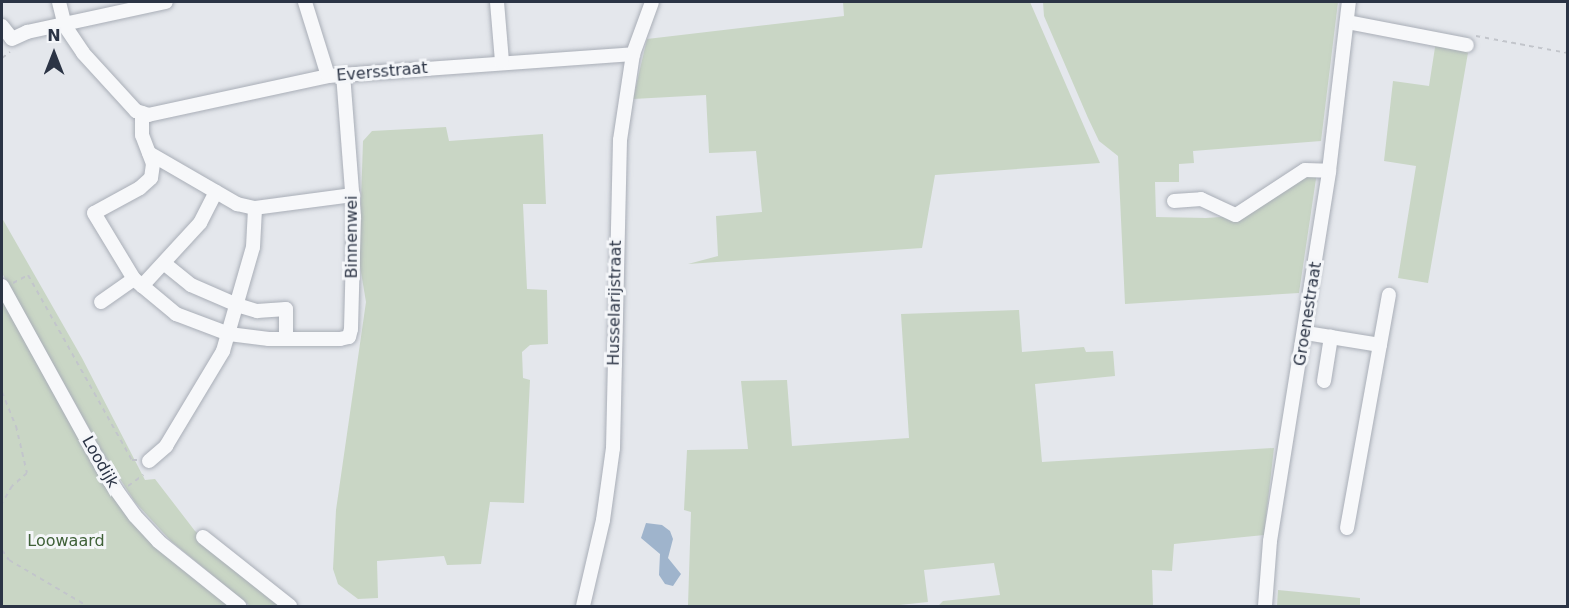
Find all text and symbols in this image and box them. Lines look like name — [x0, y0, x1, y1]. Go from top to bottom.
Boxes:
north arrow — [24, 24, 84, 84]
text: N — [47, 26, 61, 45]
street label: Eversstraat — [336, 58, 428, 86]
street label: Binnenwei — [342, 195, 362, 279]
street label: Husselarijstraat — [604, 240, 626, 366]
street label: Groenestraat — [1290, 260, 1326, 368]
street label: Loodijk — [78, 433, 122, 491]
park label: Loowaard — [27, 531, 105, 551]

